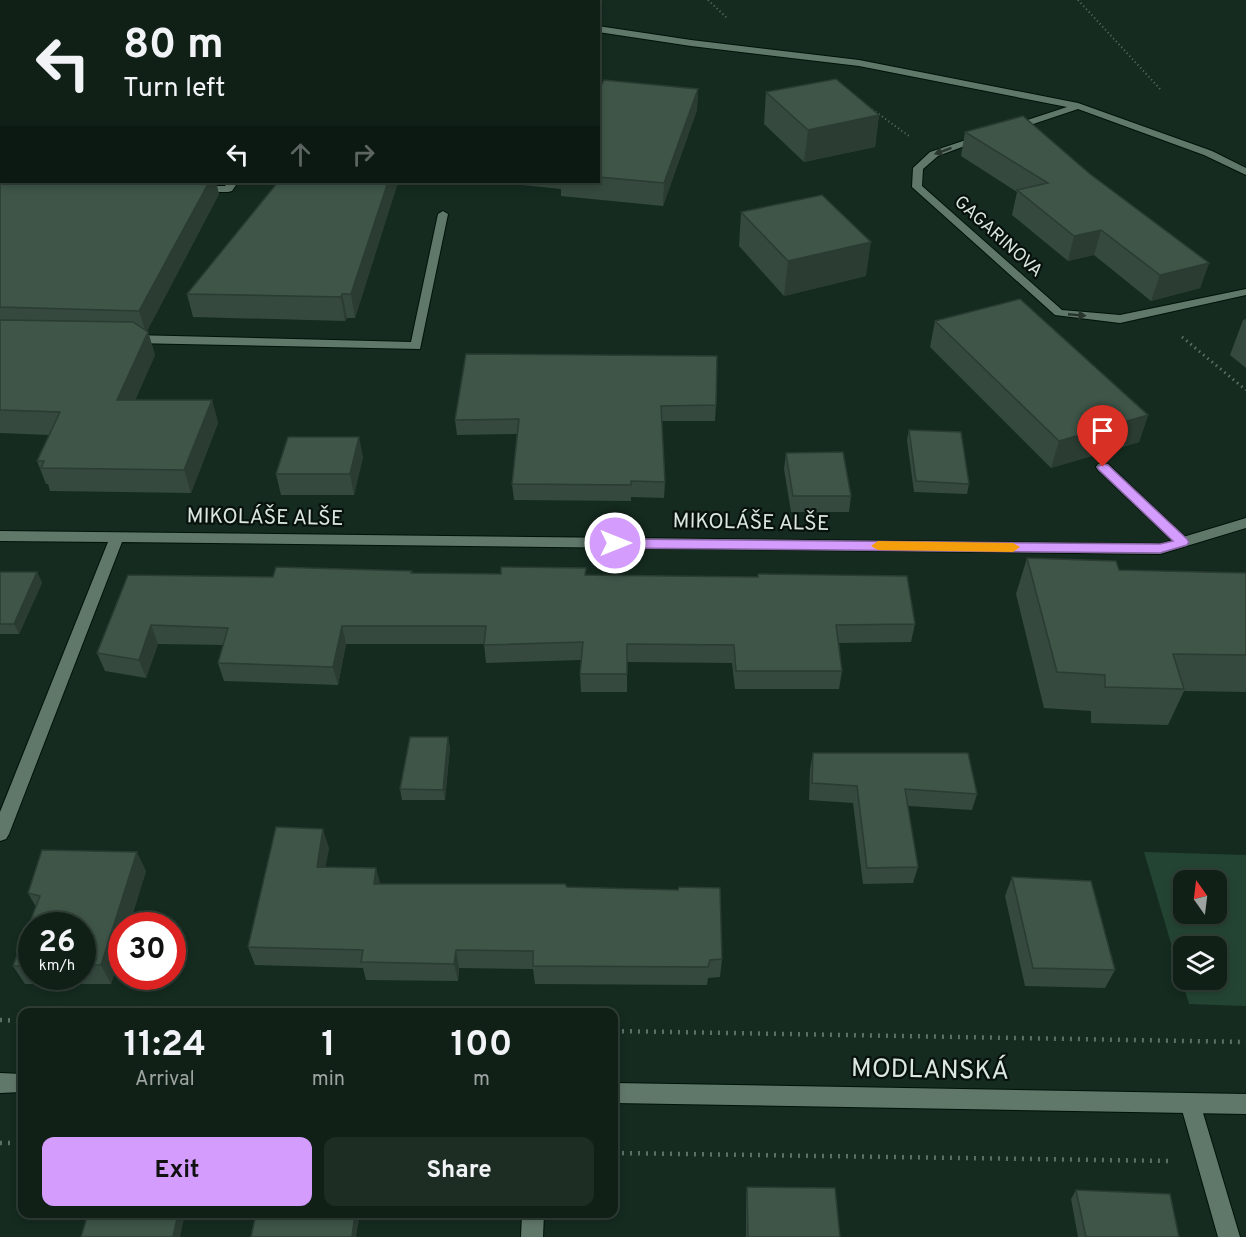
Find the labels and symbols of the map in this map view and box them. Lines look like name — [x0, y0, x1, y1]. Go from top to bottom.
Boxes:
one-way arrow — [934, 147, 952, 157]
street label: GAGARINOVA — [949, 191, 1047, 283]
one-way arrow — [1068, 310, 1087, 320]
pin — [1077, 405, 1128, 467]
street label: MIKOLÁŠE ALŠE — [186, 502, 344, 533]
street label: MIKOLÁŠE ALŠE — [672, 507, 830, 538]
position arrow — [583, 511, 647, 575]
north arrow — [1173, 870, 1227, 924]
speed limit sign: 30 — [108, 912, 186, 990]
street label: MODLANSKÁ — [851, 1051, 1009, 1089]

